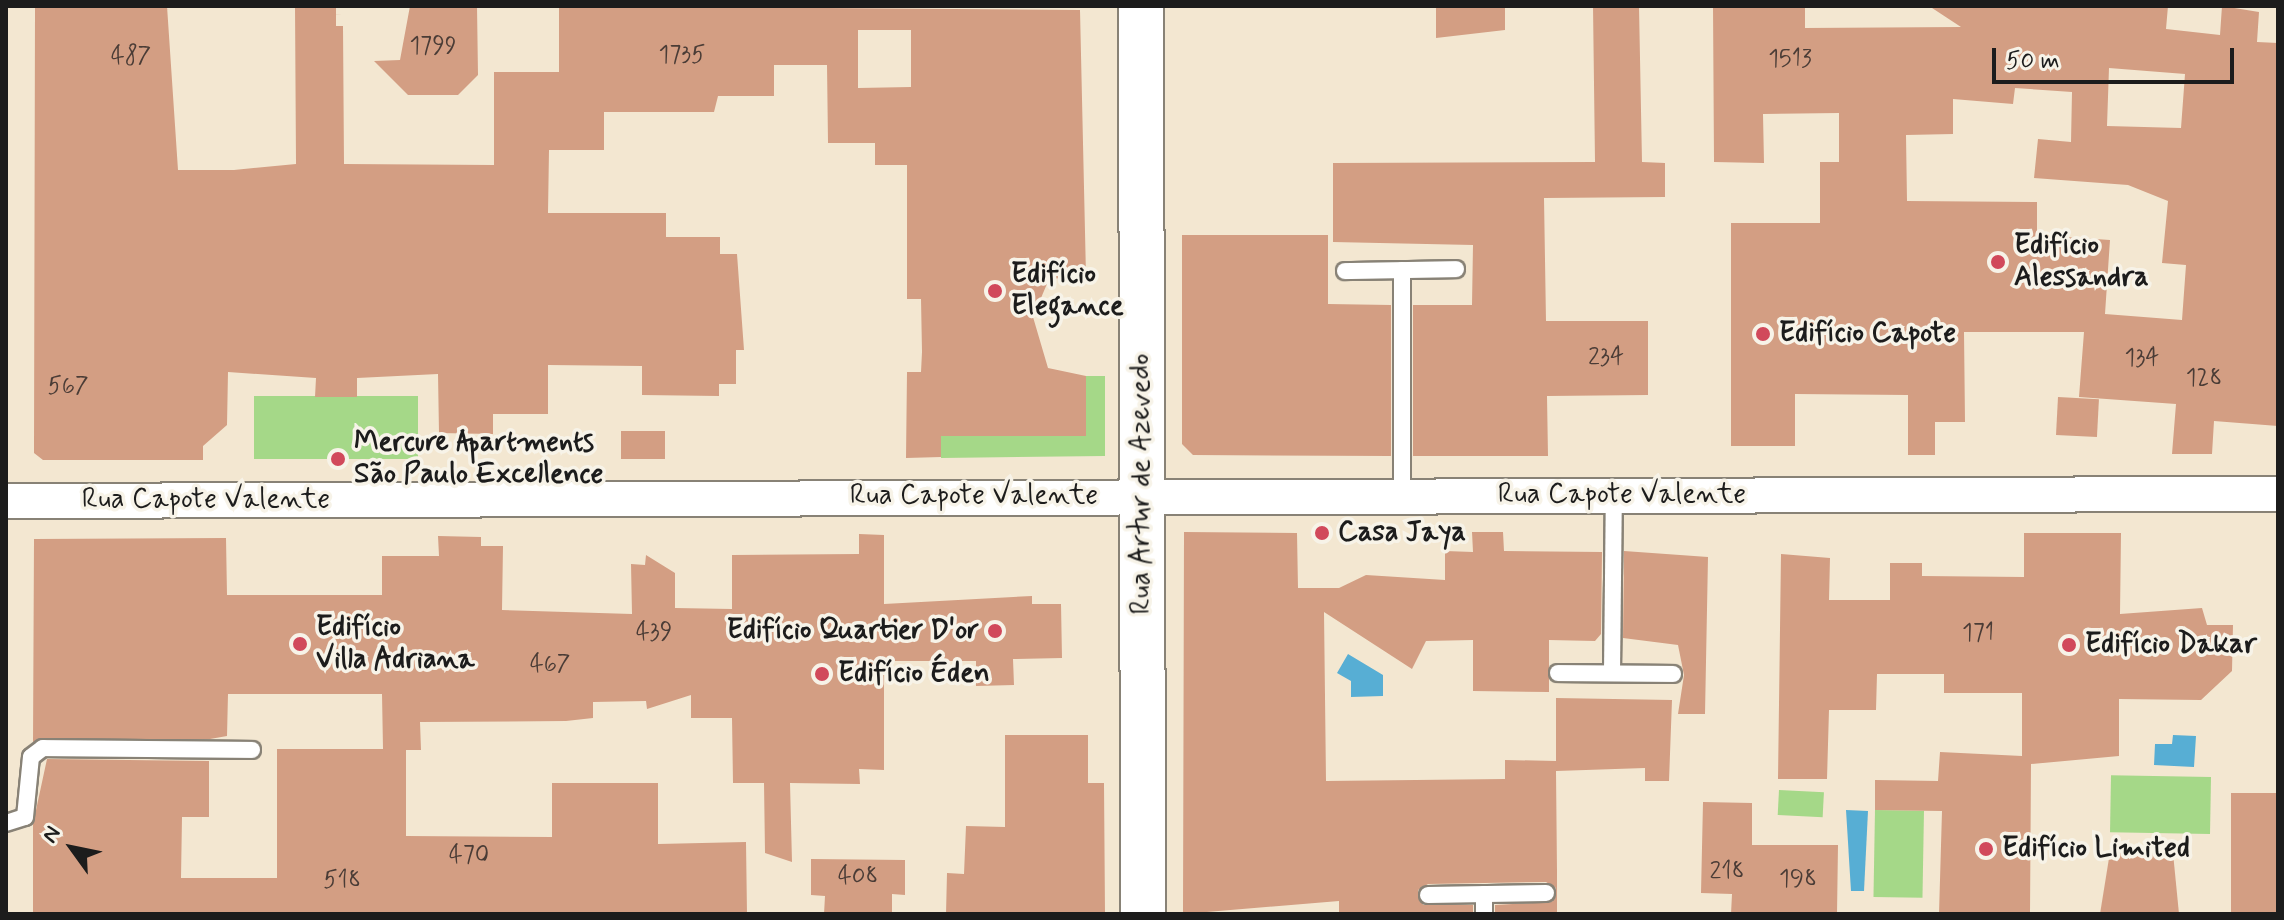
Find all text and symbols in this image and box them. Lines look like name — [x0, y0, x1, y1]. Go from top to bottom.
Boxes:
scale bar — [1996, 32, 2238, 82]
house number: 1799 — [409, 33, 457, 61]
house number: 1735 — [659, 42, 705, 70]
house number: 487 — [111, 43, 151, 71]
house number: 1513 — [1768, 46, 1812, 74]
text: 50 m — [2006, 46, 2060, 77]
place label: Edifício Alessandra — [2014, 229, 2149, 295]
marker: Edifício Alessandra — [1989, 253, 2007, 271]
place label: Edifício Elegance — [1011, 258, 1124, 324]
marker: Edifício Elegance — [986, 282, 1004, 300]
place label: Edifício Capote — [1779, 317, 1953, 351]
marker: Edifício Capote — [1754, 325, 1772, 343]
house number: 234 — [1588, 344, 1624, 372]
house number: 134 — [2124, 345, 2160, 373]
street label: Rua Artur de Azevedo — [1125, 354, 1159, 614]
house number: 128 — [2186, 365, 2222, 393]
house number: 567 — [47, 373, 89, 401]
place label: Mercure Apartments São Paulo Excellence — [354, 426, 594, 492]
marker: Mercure Apartments São Paulo Excellence — [329, 450, 347, 468]
street label: Rua Capote Valente — [1501, 478, 1743, 512]
street label: Rua Capote Valente — [853, 479, 1095, 513]
street label: Rua Capote Valente — [85, 483, 327, 517]
place label: Casa Jaya — [1338, 516, 1465, 550]
marker: Casa Jaya — [1313, 524, 1331, 542]
place label: Edifício Villa Adriana — [316, 611, 476, 677]
place label: Edifício Quartier D'or — [728, 614, 979, 648]
house number: 439 — [636, 619, 672, 647]
house number: 171 — [1962, 620, 1994, 648]
marker: Edifício Quartier D'or — [986, 622, 1004, 640]
place label: Edifício Dakar — [2085, 628, 2254, 662]
marker: Edifício Villa Adriana — [291, 635, 309, 653]
marker: Edifício Dakar — [2060, 636, 2078, 654]
house number: 467 — [530, 651, 570, 679]
place label: Edifício Éden — [838, 657, 990, 691]
marker: Edifício Éden — [813, 665, 831, 683]
north arrow — [32, 808, 112, 888]
text: N — [36, 821, 68, 849]
place label: Edifício Limited — [2002, 832, 2190, 866]
marker: Edifício Limited — [1977, 840, 1995, 858]
house number: 470 — [449, 842, 489, 870]
house number: 218 — [1709, 858, 1745, 886]
house number: 408 — [838, 863, 878, 891]
house number: 198 — [1779, 866, 1817, 894]
house number: 518 — [323, 867, 361, 895]

